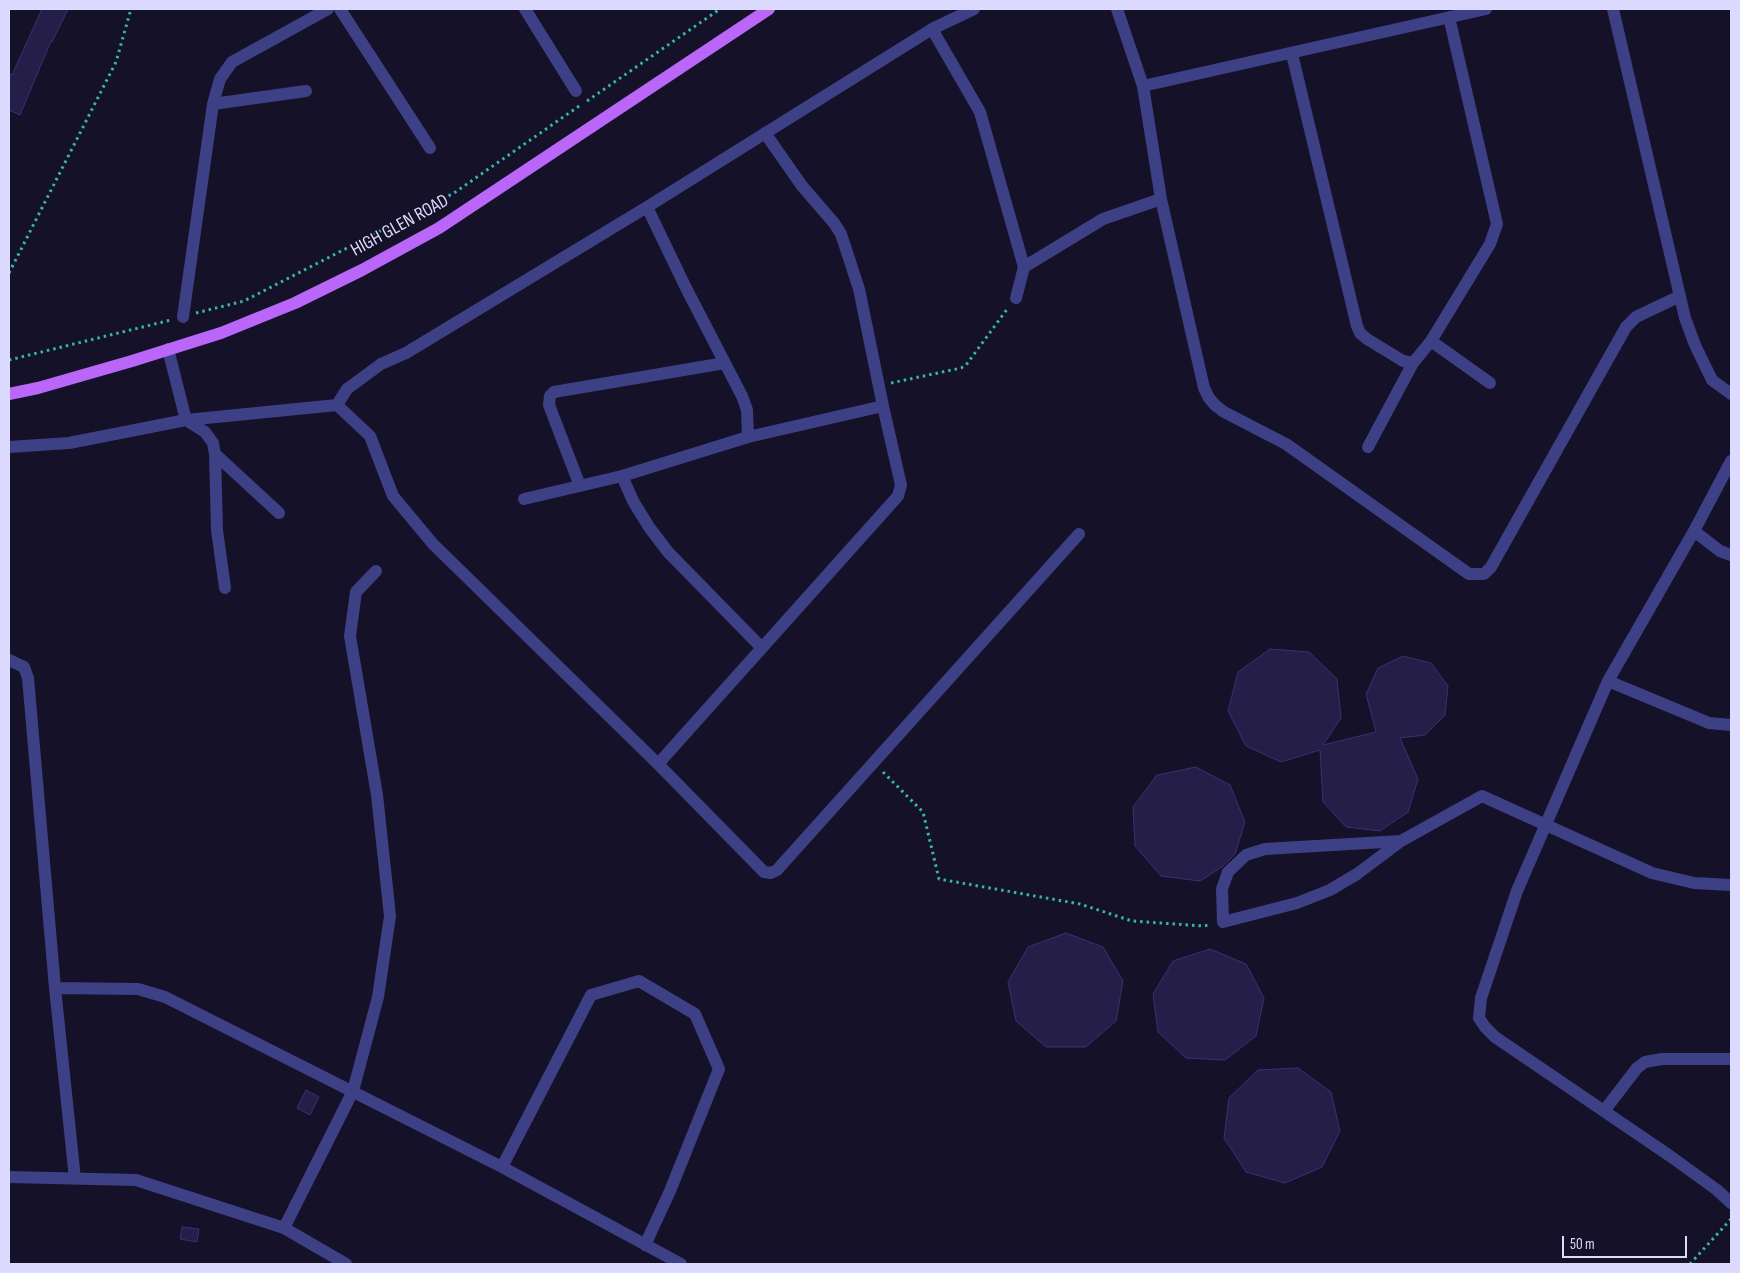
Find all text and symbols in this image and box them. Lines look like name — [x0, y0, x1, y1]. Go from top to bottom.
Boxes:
street label: HIGH GLEN ROAD — [347, 190, 453, 262]
scale bar — [1565, 1226, 1690, 1258]
text: 50 m — [1570, 1235, 1595, 1254]

